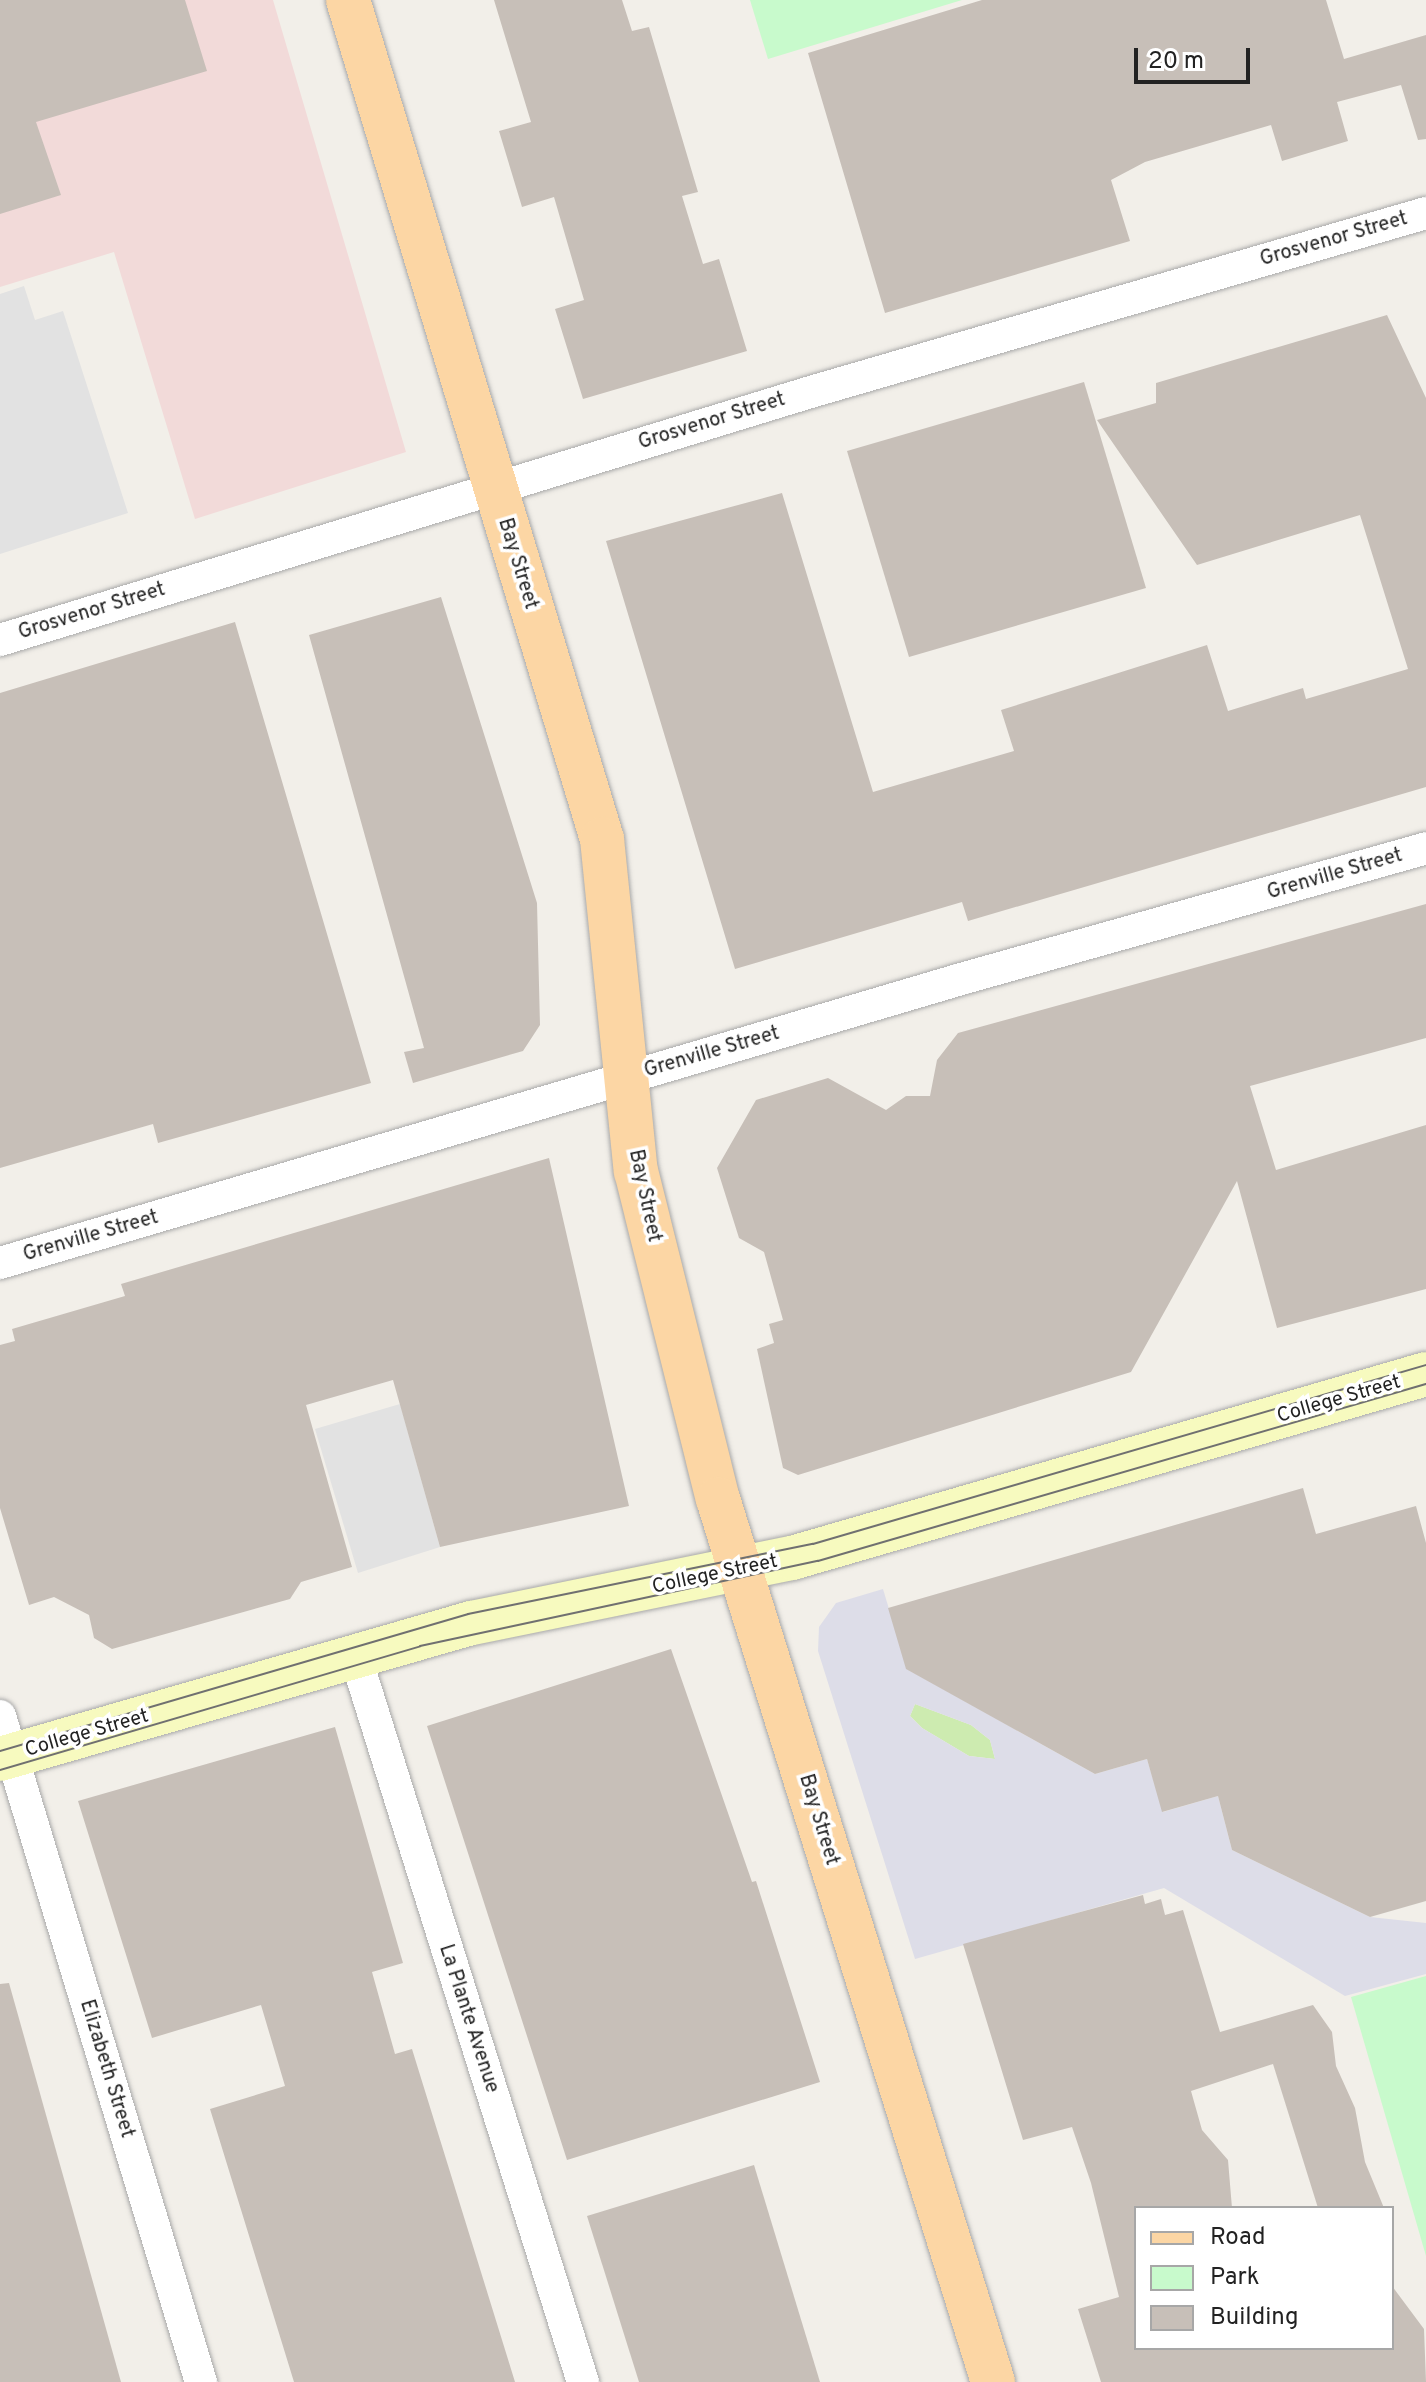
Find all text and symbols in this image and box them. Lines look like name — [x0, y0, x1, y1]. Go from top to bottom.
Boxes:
scale bar — [1138, 32, 1254, 82]
text: 20 m — [1148, 47, 1204, 77]
street label: Grosvenor Street — [1257, 207, 1411, 273]
street label: Grosvenor Street — [636, 388, 788, 456]
street label: Bay Street — [492, 515, 542, 613]
street label: Grosvenor Street — [16, 578, 168, 646]
street label: Grenville Street — [1265, 844, 1405, 906]
street label: Grenville Street — [642, 1022, 782, 1084]
street label: Bay Street — [622, 1147, 666, 1245]
street label: Grenville Street — [21, 1206, 161, 1268]
street label: College Street — [1274, 1371, 1404, 1429]
street label: College Street — [650, 1550, 780, 1600]
street label: College Street — [22, 1705, 152, 1763]
street label: Bay Street — [793, 1771, 843, 1869]
street label: La Plante Avenue — [433, 1941, 503, 2097]
street label: Elizabeth Street — [74, 1997, 138, 2141]
legend — [1134, 2206, 1394, 2350]
text: Road — [1210, 2223, 1266, 2253]
text: Park — [1210, 2263, 1260, 2293]
text: Building — [1210, 2303, 1299, 2333]

